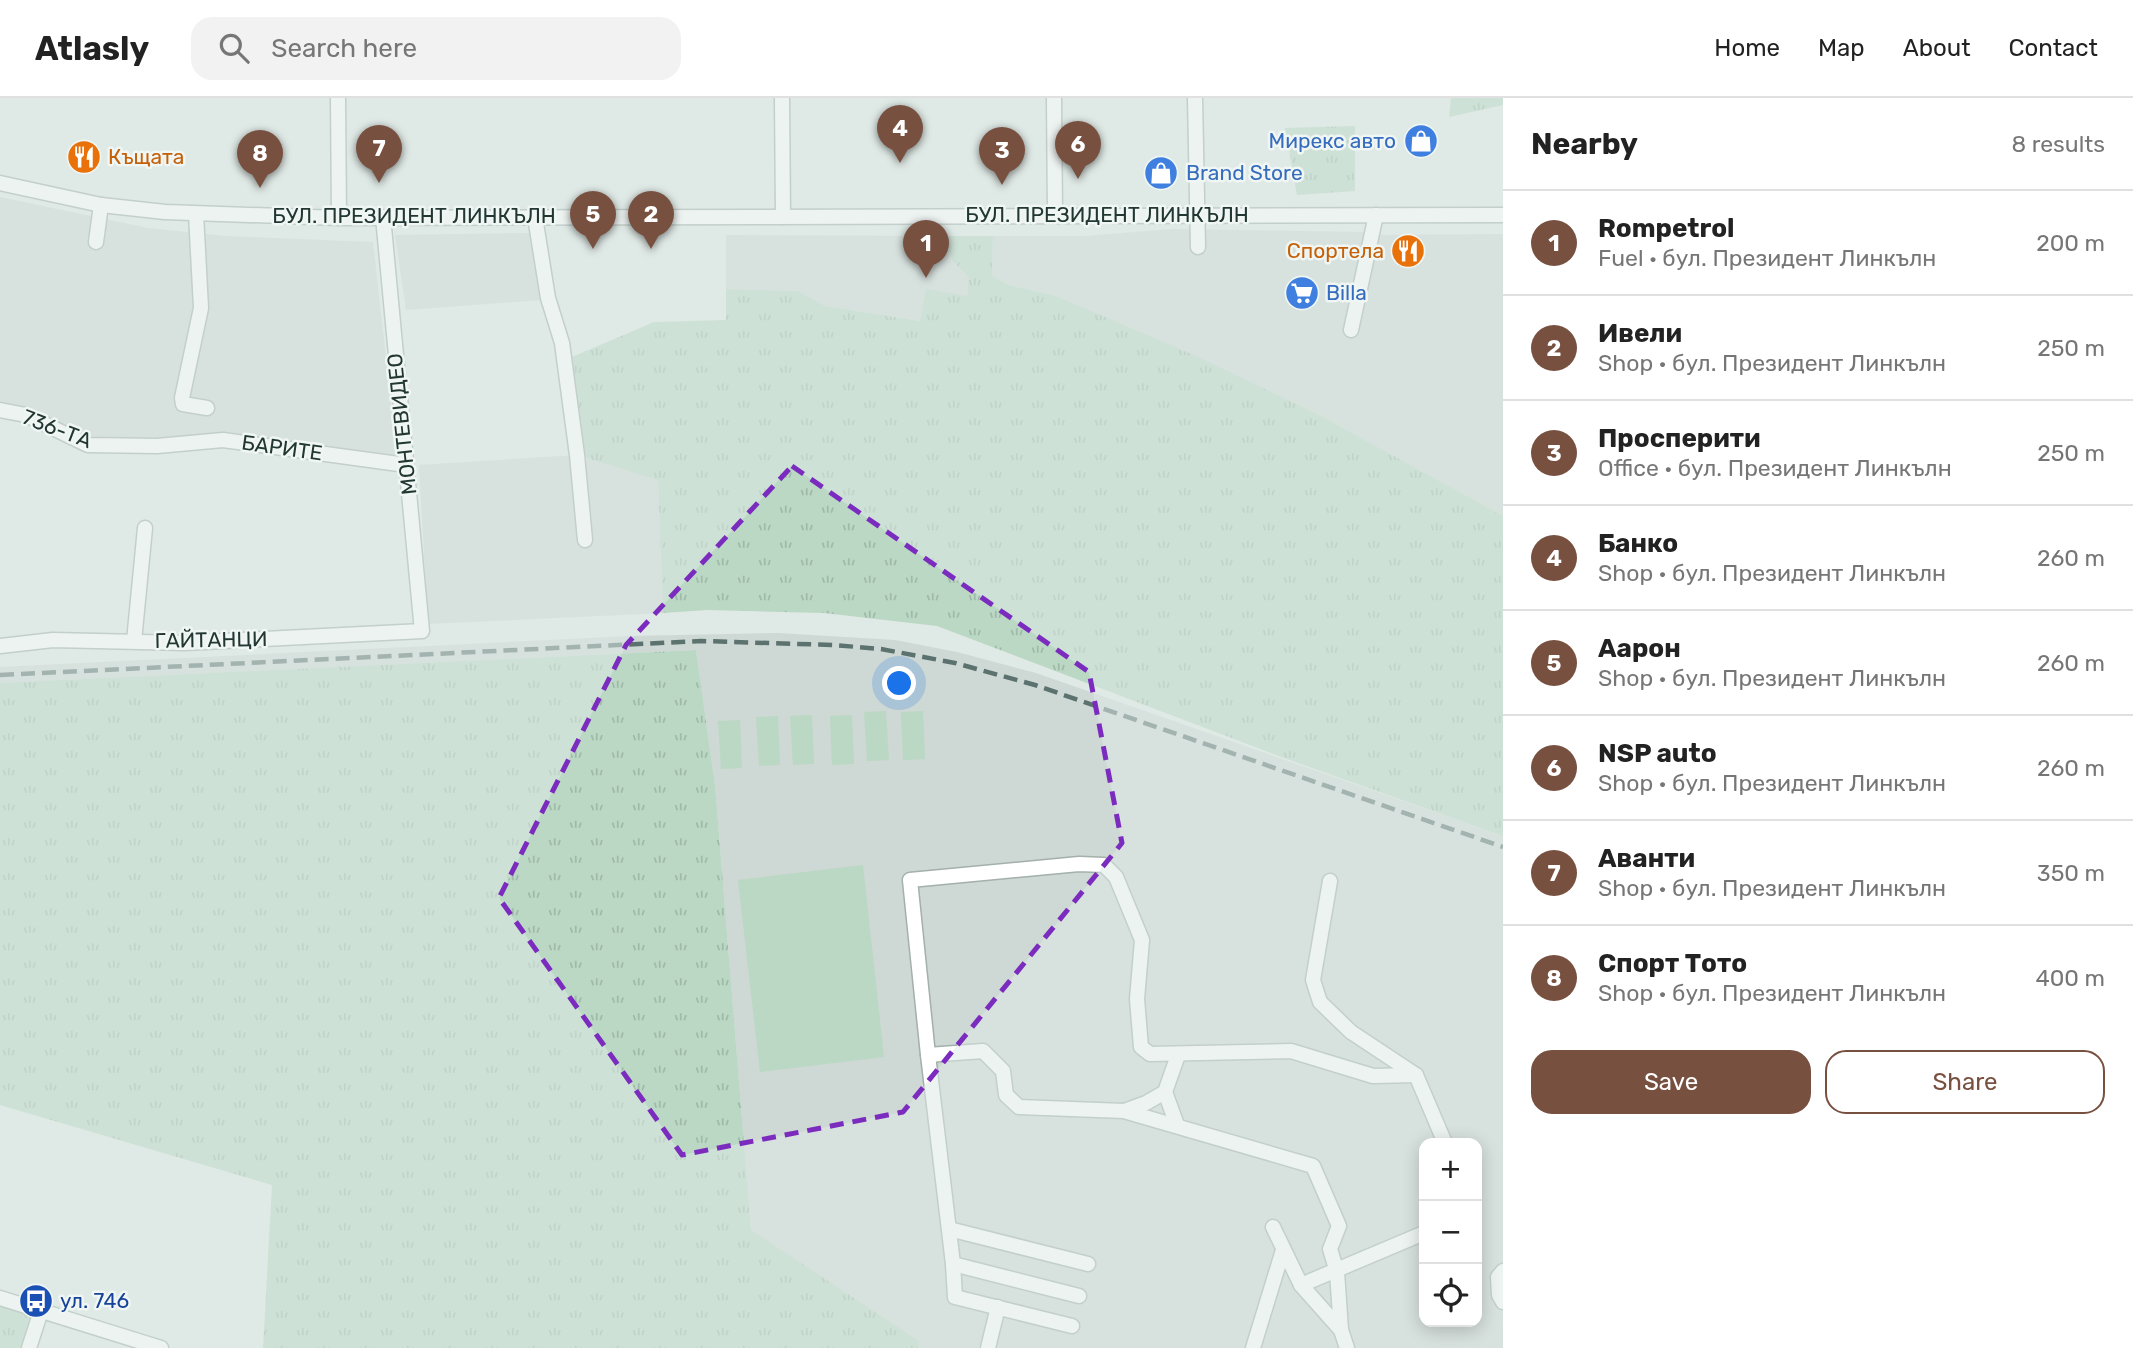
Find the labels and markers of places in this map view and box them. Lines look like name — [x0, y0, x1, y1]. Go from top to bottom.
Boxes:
pin: 4 — [877, 105, 923, 163]
pin: 6 — [1055, 121, 1101, 179]
shop icon: Мирекс авто — [1402, 122, 1440, 160]
pin: 7 — [356, 125, 402, 183]
pin: 3 — [979, 127, 1025, 185]
place label: Мирекс авто — [1269, 128, 1396, 153]
pin: 8 — [237, 130, 283, 188]
restaurant icon: Къщата — [65, 138, 103, 176]
place label: Къщата — [108, 144, 184, 169]
shop icon: Brand Store — [1142, 154, 1180, 192]
place label: Brand Store — [1186, 160, 1303, 185]
pin: 5 — [570, 191, 616, 249]
pin: 2 — [628, 191, 674, 249]
pin: 1 — [903, 220, 949, 278]
restaurant icon: Спортела — [1389, 232, 1427, 270]
place label: Спортела — [1287, 238, 1384, 263]
supermarket icon: Billa — [1283, 274, 1321, 312]
place label: Billa — [1326, 280, 1367, 305]
bus stop icon: ул. 746 — [17, 1282, 55, 1320]
place label: ул. 746 — [60, 1288, 129, 1313]

